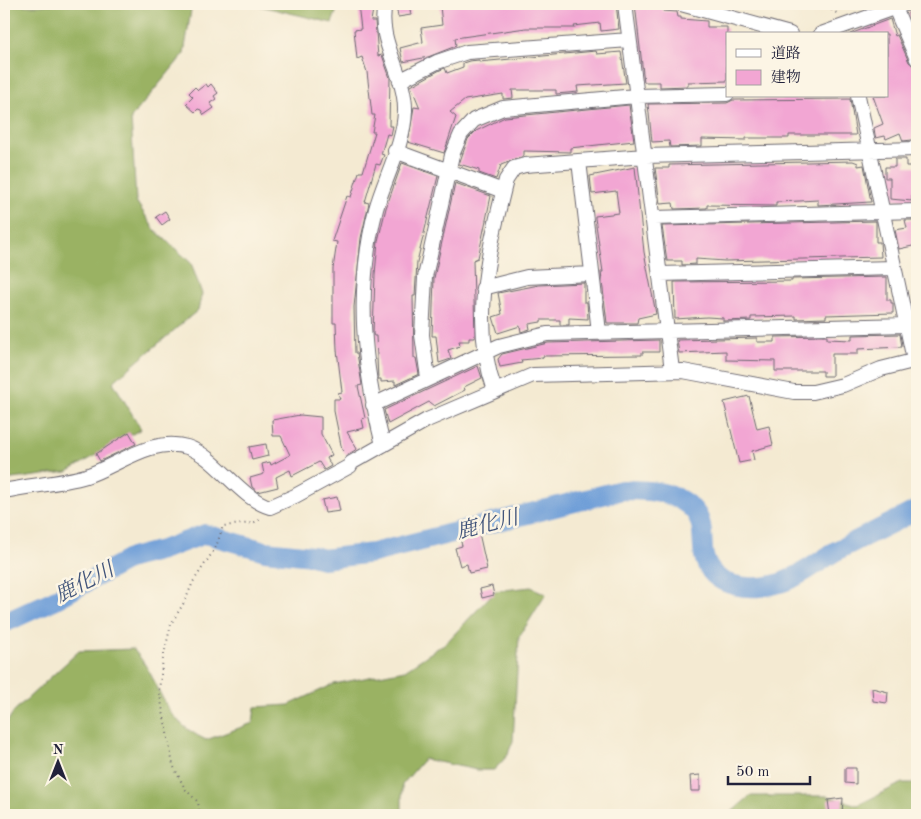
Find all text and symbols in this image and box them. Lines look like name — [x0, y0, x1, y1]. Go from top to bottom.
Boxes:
legend — [726, 32, 888, 98]
text: 道路 — [771, 45, 801, 62]
text: 建物 — [771, 69, 801, 86]
water label: 鹿化川 — [454, 505, 522, 543]
water label: 鹿化川 — [51, 557, 119, 607]
north arrow — [32, 736, 82, 786]
text: N — [53, 743, 64, 757]
scale bar — [728, 754, 811, 786]
text: 50 m — [736, 765, 770, 780]

